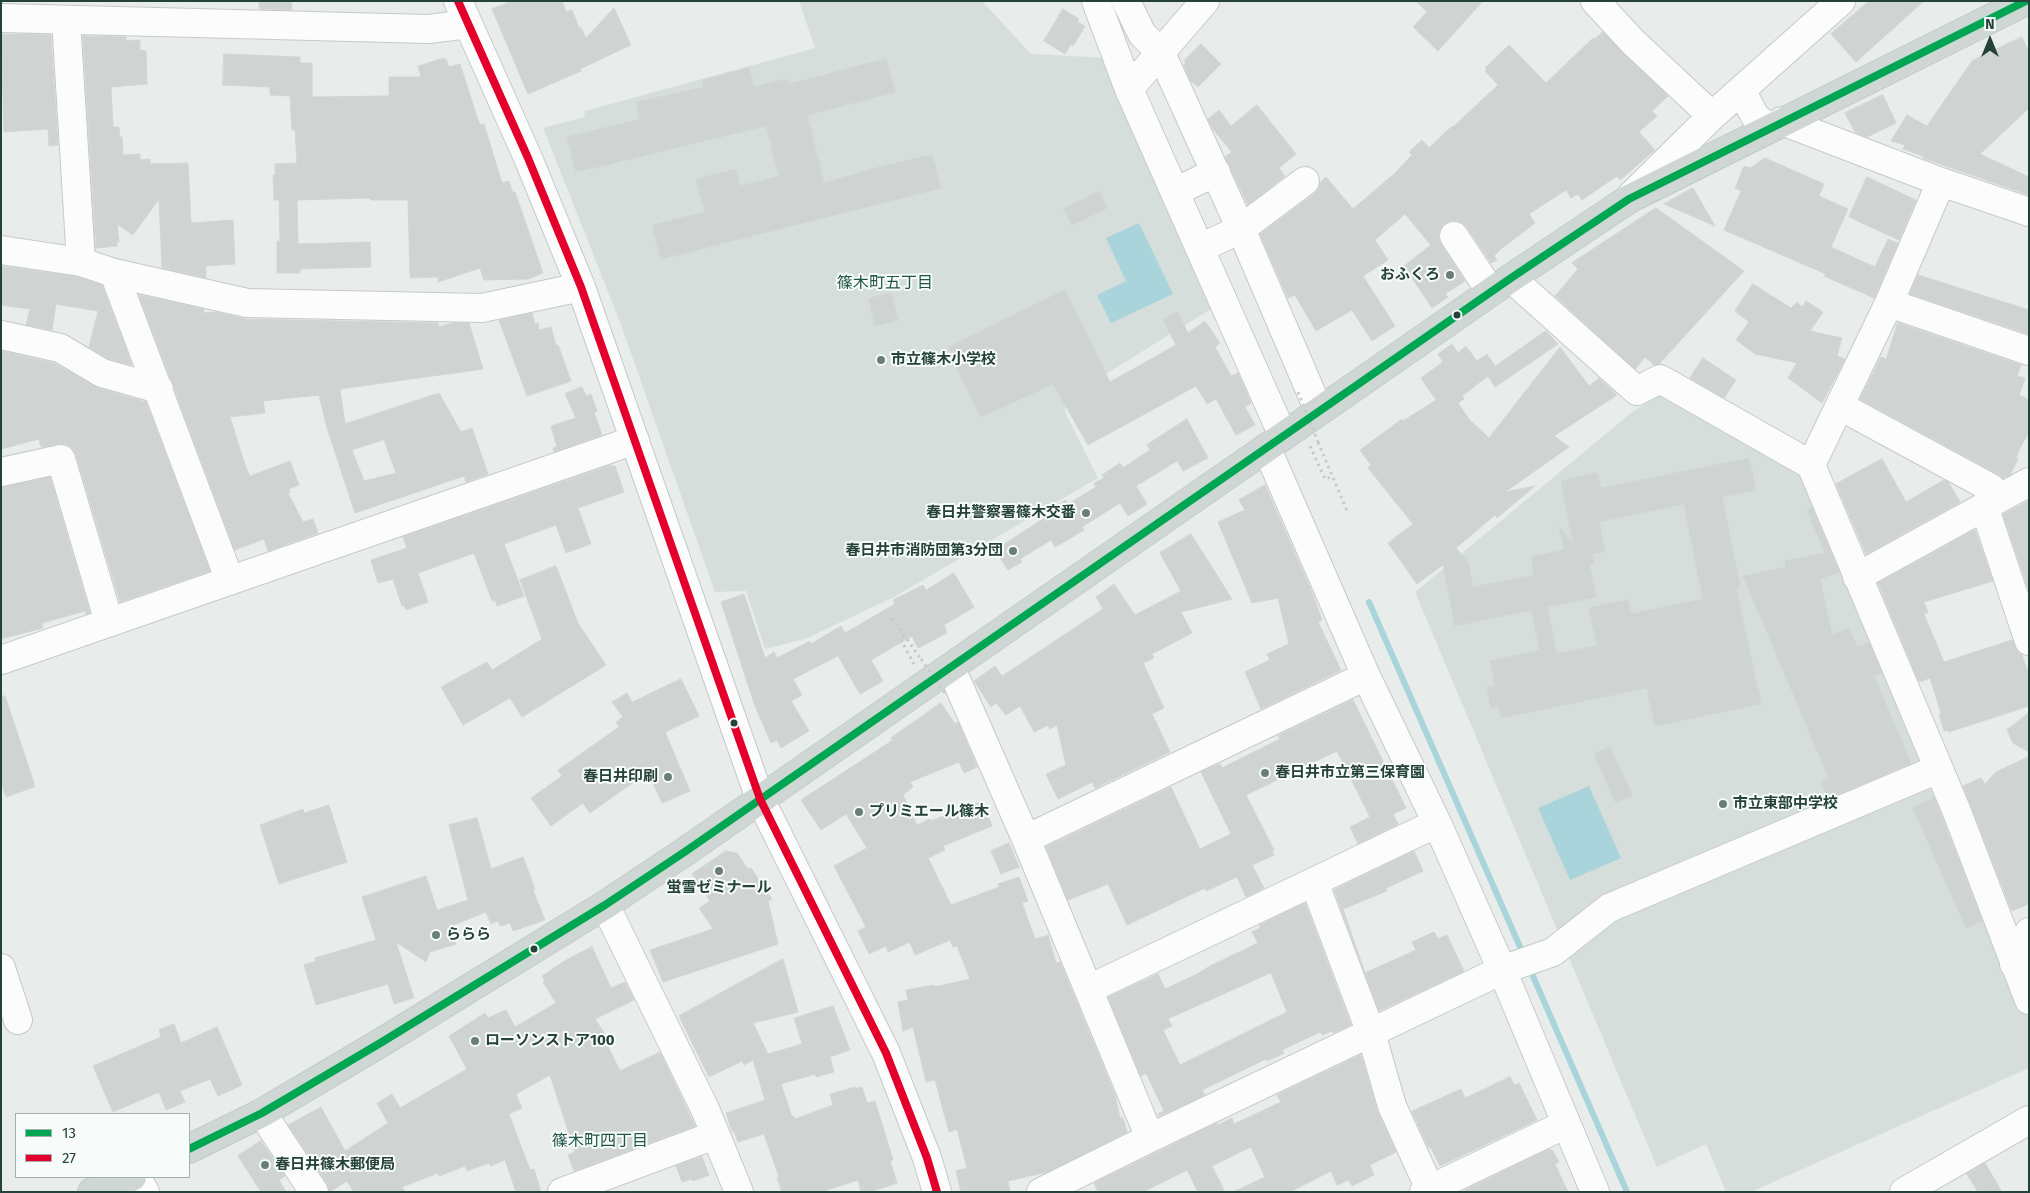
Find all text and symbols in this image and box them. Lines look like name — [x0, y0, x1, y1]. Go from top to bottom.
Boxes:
north arrow — [1965, 15, 2015, 65]
text: N — [1985, 16, 1995, 33]
place label: おふくろ — [1380, 266, 1440, 284]
marker: おふくろ — [1444, 269, 1456, 281]
district label: 篠木町五丁目 — [837, 274, 933, 294]
unlabelled marker — [1452, 310, 1462, 320]
place label: 市立篠木小学校 — [891, 351, 996, 369]
marker: 市立篠木小学校 — [875, 354, 887, 366]
place label: 春日井警察署篠木交番 — [926, 504, 1076, 522]
marker: 春日井警察署篠木交番 — [1080, 507, 1092, 519]
place label: 春日井市消防団第3分団 — [845, 542, 1003, 560]
marker: 春日井市消防団第3分団 — [1007, 545, 1019, 557]
unlabelled marker — [729, 718, 739, 728]
place label: 春日井市立第三保育園 — [1275, 764, 1425, 782]
marker: 春日井市立第三保育園 — [1259, 767, 1271, 779]
place label: 春日井印刷 — [583, 768, 658, 786]
marker: 春日井印刷 — [662, 771, 674, 783]
place label: 市立東部中学校 — [1733, 795, 1838, 813]
marker: 市立東部中学校 — [1717, 798, 1729, 810]
place label: プリミエール篠木 — [869, 803, 989, 821]
marker: プリミエール篠木 — [853, 806, 865, 818]
marker: 蛍雪ゼミナール — [713, 865, 725, 877]
place label: 蛍雪ゼミナール — [667, 879, 771, 897]
place label: ららら — [446, 926, 491, 944]
marker: ららら — [430, 929, 442, 941]
unlabelled marker — [529, 944, 539, 954]
place label: ローソンストア100 — [485, 1032, 615, 1050]
marker: ローソンストア100 — [469, 1035, 481, 1047]
legend — [15, 1113, 190, 1178]
text: 13 — [62, 1124, 76, 1142]
district label: 篠木町四丁目 — [552, 1132, 648, 1152]
text: 27 — [62, 1149, 76, 1167]
place label: 春日井篠木郵便局 — [275, 1156, 395, 1174]
marker: 春日井篠木郵便局 — [259, 1159, 271, 1171]

